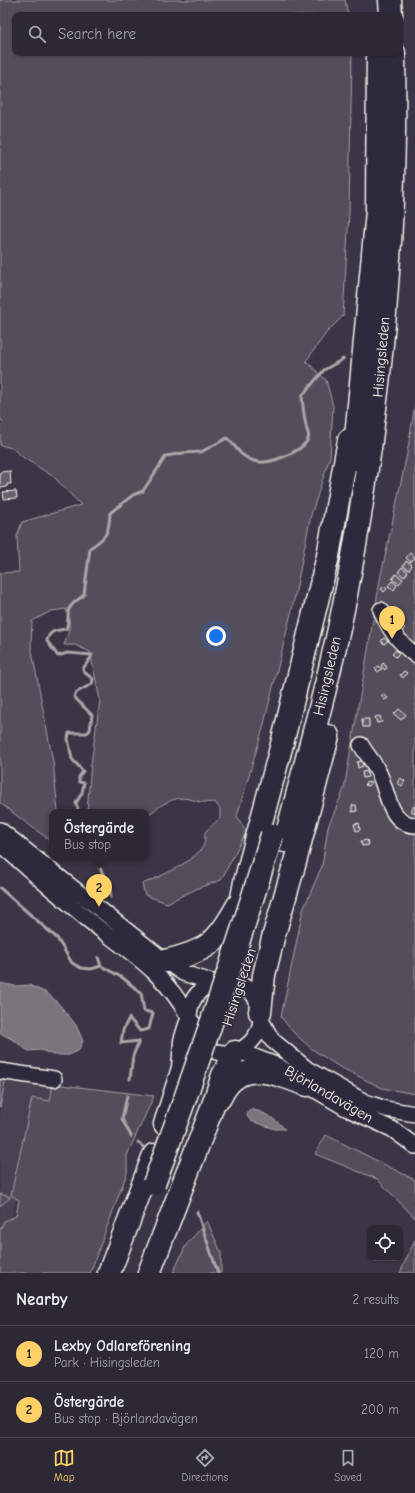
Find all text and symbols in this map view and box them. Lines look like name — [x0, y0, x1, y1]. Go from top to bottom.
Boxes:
search box — [12, 12, 403, 56]
icon: search — [26, 23, 48, 45]
text: Search here — [58, 25, 136, 43]
street label: Hisingsleden — [369, 316, 393, 398]
pin: 1 — [379, 606, 405, 639]
your location — [206, 626, 226, 646]
street label: Hisingsleden — [309, 635, 345, 717]
popup — [49, 809, 149, 861]
text: Östergärde — [64, 819, 134, 837]
text: Bus stop — [64, 837, 111, 852]
pin: 2 — [86, 874, 112, 907]
street label: Hisingsleden — [218, 946, 260, 1028]
street label: Björlandavägen — [282, 1061, 376, 1127]
map controls — [367, 1225, 403, 1261]
button: locate — [367, 1225, 403, 1261]
text: Nearby — [16, 1290, 67, 1309]
text: 2 results — [352, 1292, 399, 1307]
text: Lexby Odlareförening — [54, 1337, 191, 1355]
text: 1 — [26, 1346, 32, 1361]
text: 120 m — [364, 1346, 399, 1361]
text: Park · Hisingsleden — [54, 1355, 160, 1370]
text: Östergärde — [54, 1393, 124, 1411]
text: 2 — [26, 1402, 32, 1417]
text: 200 m — [361, 1402, 399, 1417]
text: Bus stop · Björlandavägen — [54, 1411, 198, 1426]
tab: Map — [53, 1447, 75, 1484]
tab: Directions — [181, 1447, 228, 1484]
tab: Saved — [334, 1447, 362, 1484]

